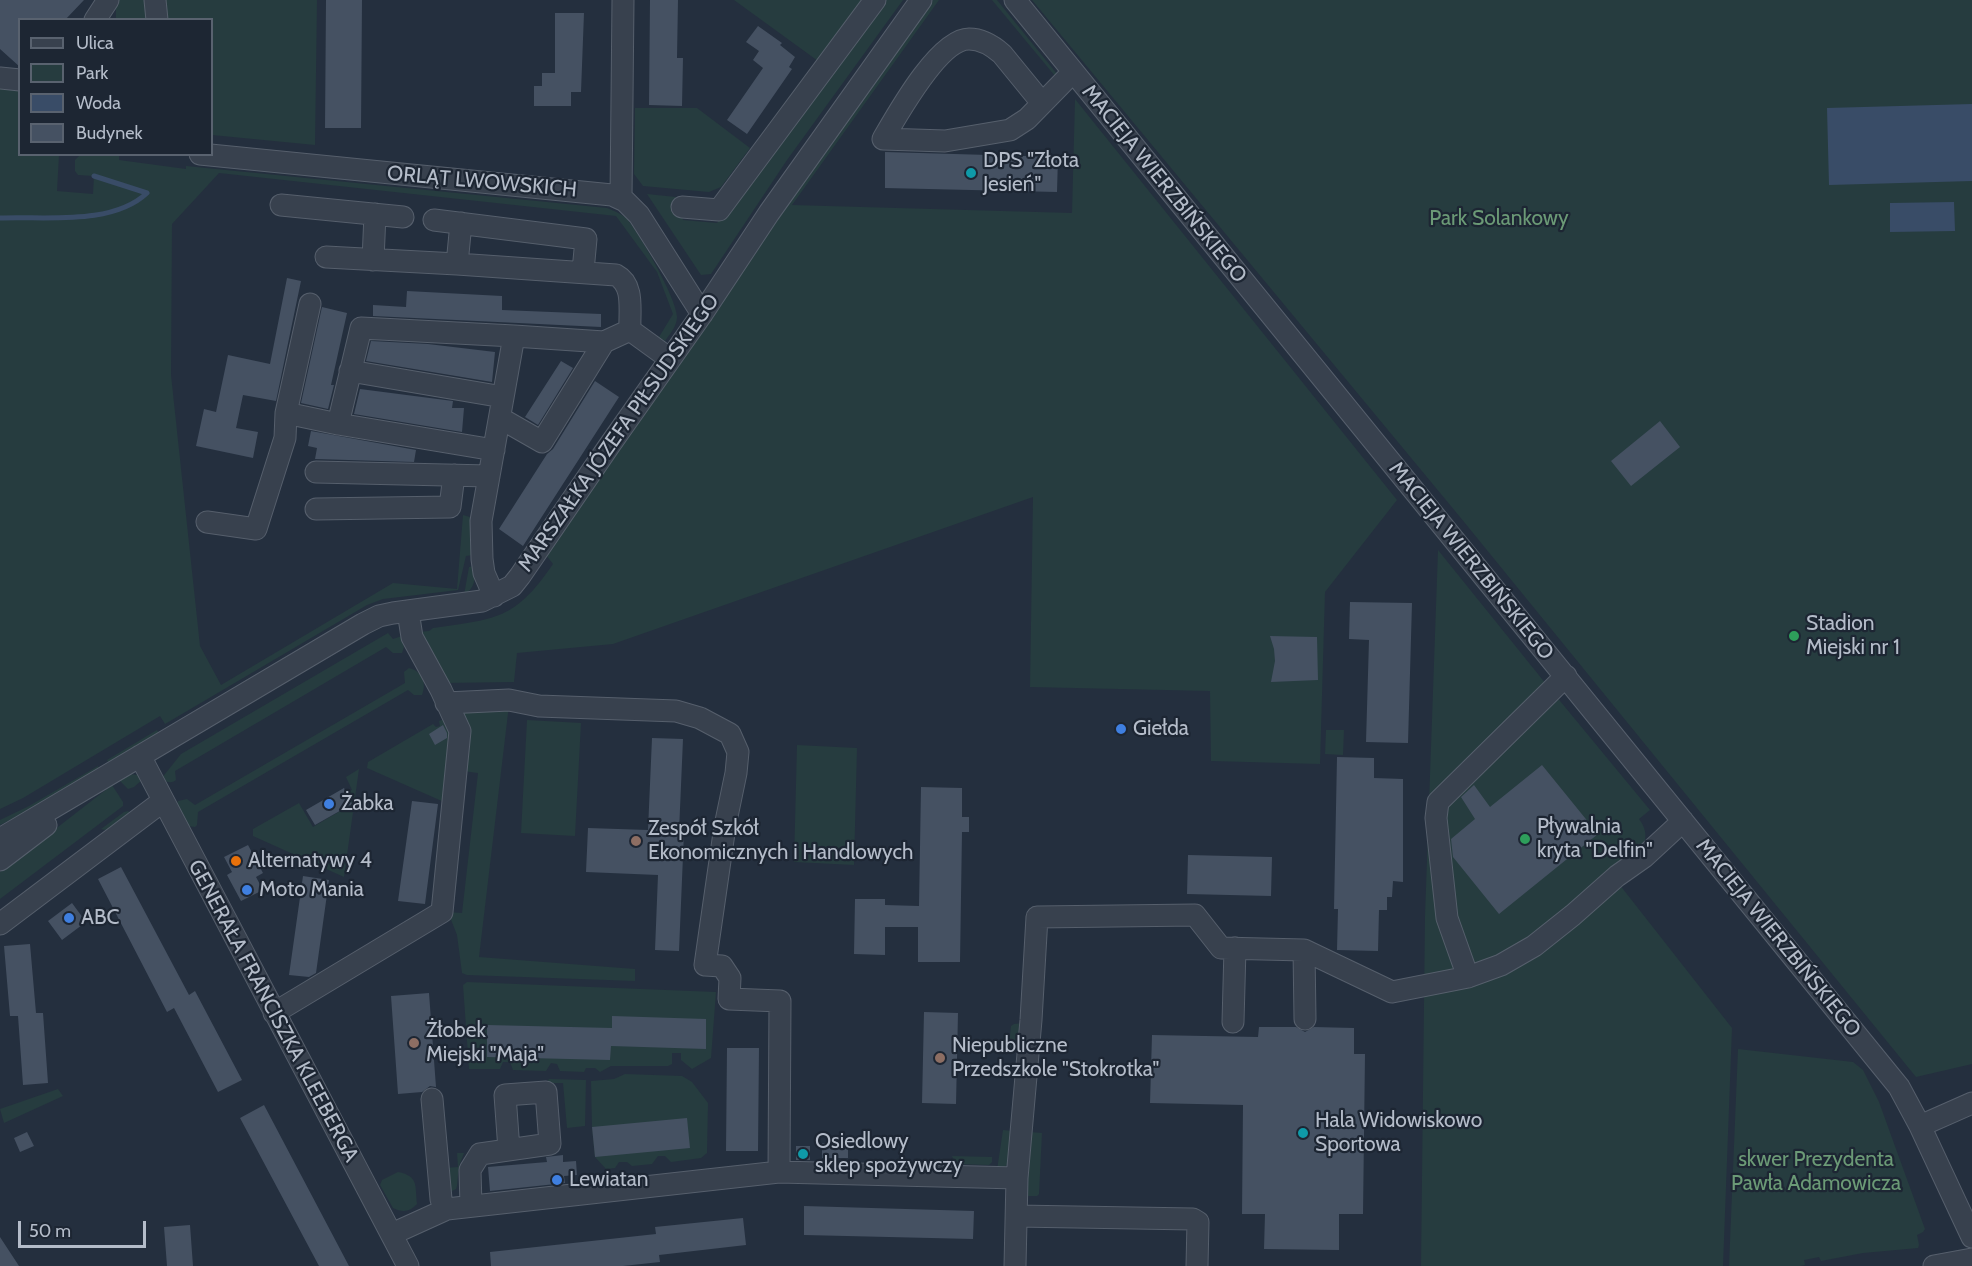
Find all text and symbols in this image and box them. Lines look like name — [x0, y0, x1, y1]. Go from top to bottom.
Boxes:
legend — [18, 18, 213, 156]
text: Ulica — [76, 32, 114, 54]
text: Park — [76, 62, 108, 84]
street label: MACIEJA WIERZBIŃSKIEGO — [1076, 80, 1252, 288]
text: Woda — [76, 92, 121, 114]
text: Budynek — [76, 122, 143, 144]
place label: DPS "Złota Jesień" — [983, 148, 1079, 198]
street label: ORLĄT LWOWSKICH — [386, 161, 578, 203]
marker: DPS "Złota Jesień" — [964, 166, 978, 180]
park label: Park Solankowy — [1429, 206, 1569, 232]
street label: MARSZAŁKA JÓZEFA PIŁSUDSKIEGO — [513, 289, 725, 577]
street label: MACIEJA WIERZBIŃSKIEGO — [1383, 457, 1559, 665]
place label: Stadion Miejski nr 1 — [1806, 611, 1900, 661]
marker: Stadion Miejski nr 1 — [1787, 629, 1801, 643]
place label: Giełda — [1133, 716, 1189, 742]
marker: Giełda — [1114, 722, 1128, 736]
place label: Żabka — [341, 791, 394, 817]
marker: Żabka — [322, 797, 336, 811]
place label: Pływalnia kryta "Delfin" — [1537, 814, 1653, 864]
place label: Zespół Szkół Ekonomicznych i Handlowych — [648, 816, 913, 866]
marker: Pływalnia kryta "Delfin" — [1518, 832, 1532, 846]
marker: Zespół Szkół Ekonomicznych i Handlowych — [629, 834, 643, 848]
street label: MACIEJA WIERZBIŃSKIEGO — [1690, 834, 1866, 1042]
place label: Alternatywy 4 — [248, 848, 372, 874]
marker: Alternatywy 4 — [229, 854, 243, 868]
street label: GENERAŁA FRANCISZKA KLEEBERGA — [182, 856, 364, 1166]
place label: Moto Mania — [259, 877, 364, 903]
marker: Moto Mania — [240, 883, 254, 897]
place label: ABC — [81, 905, 119, 931]
marker: ABC — [62, 911, 76, 925]
place label: Żłobek Miejski "Maja" — [426, 1018, 544, 1068]
place label: Niepubliczne Przedszkole "Stokrotka" — [952, 1033, 1159, 1083]
marker: Żłobek Miejski "Maja" — [407, 1036, 421, 1050]
marker: Niepubliczne Przedszkole "Stokrotka" — [933, 1051, 947, 1065]
place label: Hala Widowiskowo Sportowa — [1315, 1108, 1482, 1158]
marker: Hala Widowiskowo Sportowa — [1296, 1126, 1310, 1140]
place label: Osiedlowy sklep spożywczy — [815, 1129, 963, 1179]
marker: Osiedlowy sklep spożywczy — [796, 1147, 810, 1161]
park label: skwer Prezydenta Pawła Adamowicza — [1731, 1147, 1901, 1197]
place label: Lewiatan — [569, 1167, 649, 1193]
marker: Lewiatan — [550, 1173, 564, 1187]
scale bar — [21, 1209, 148, 1247]
text: 50 m — [29, 1220, 71, 1242]

